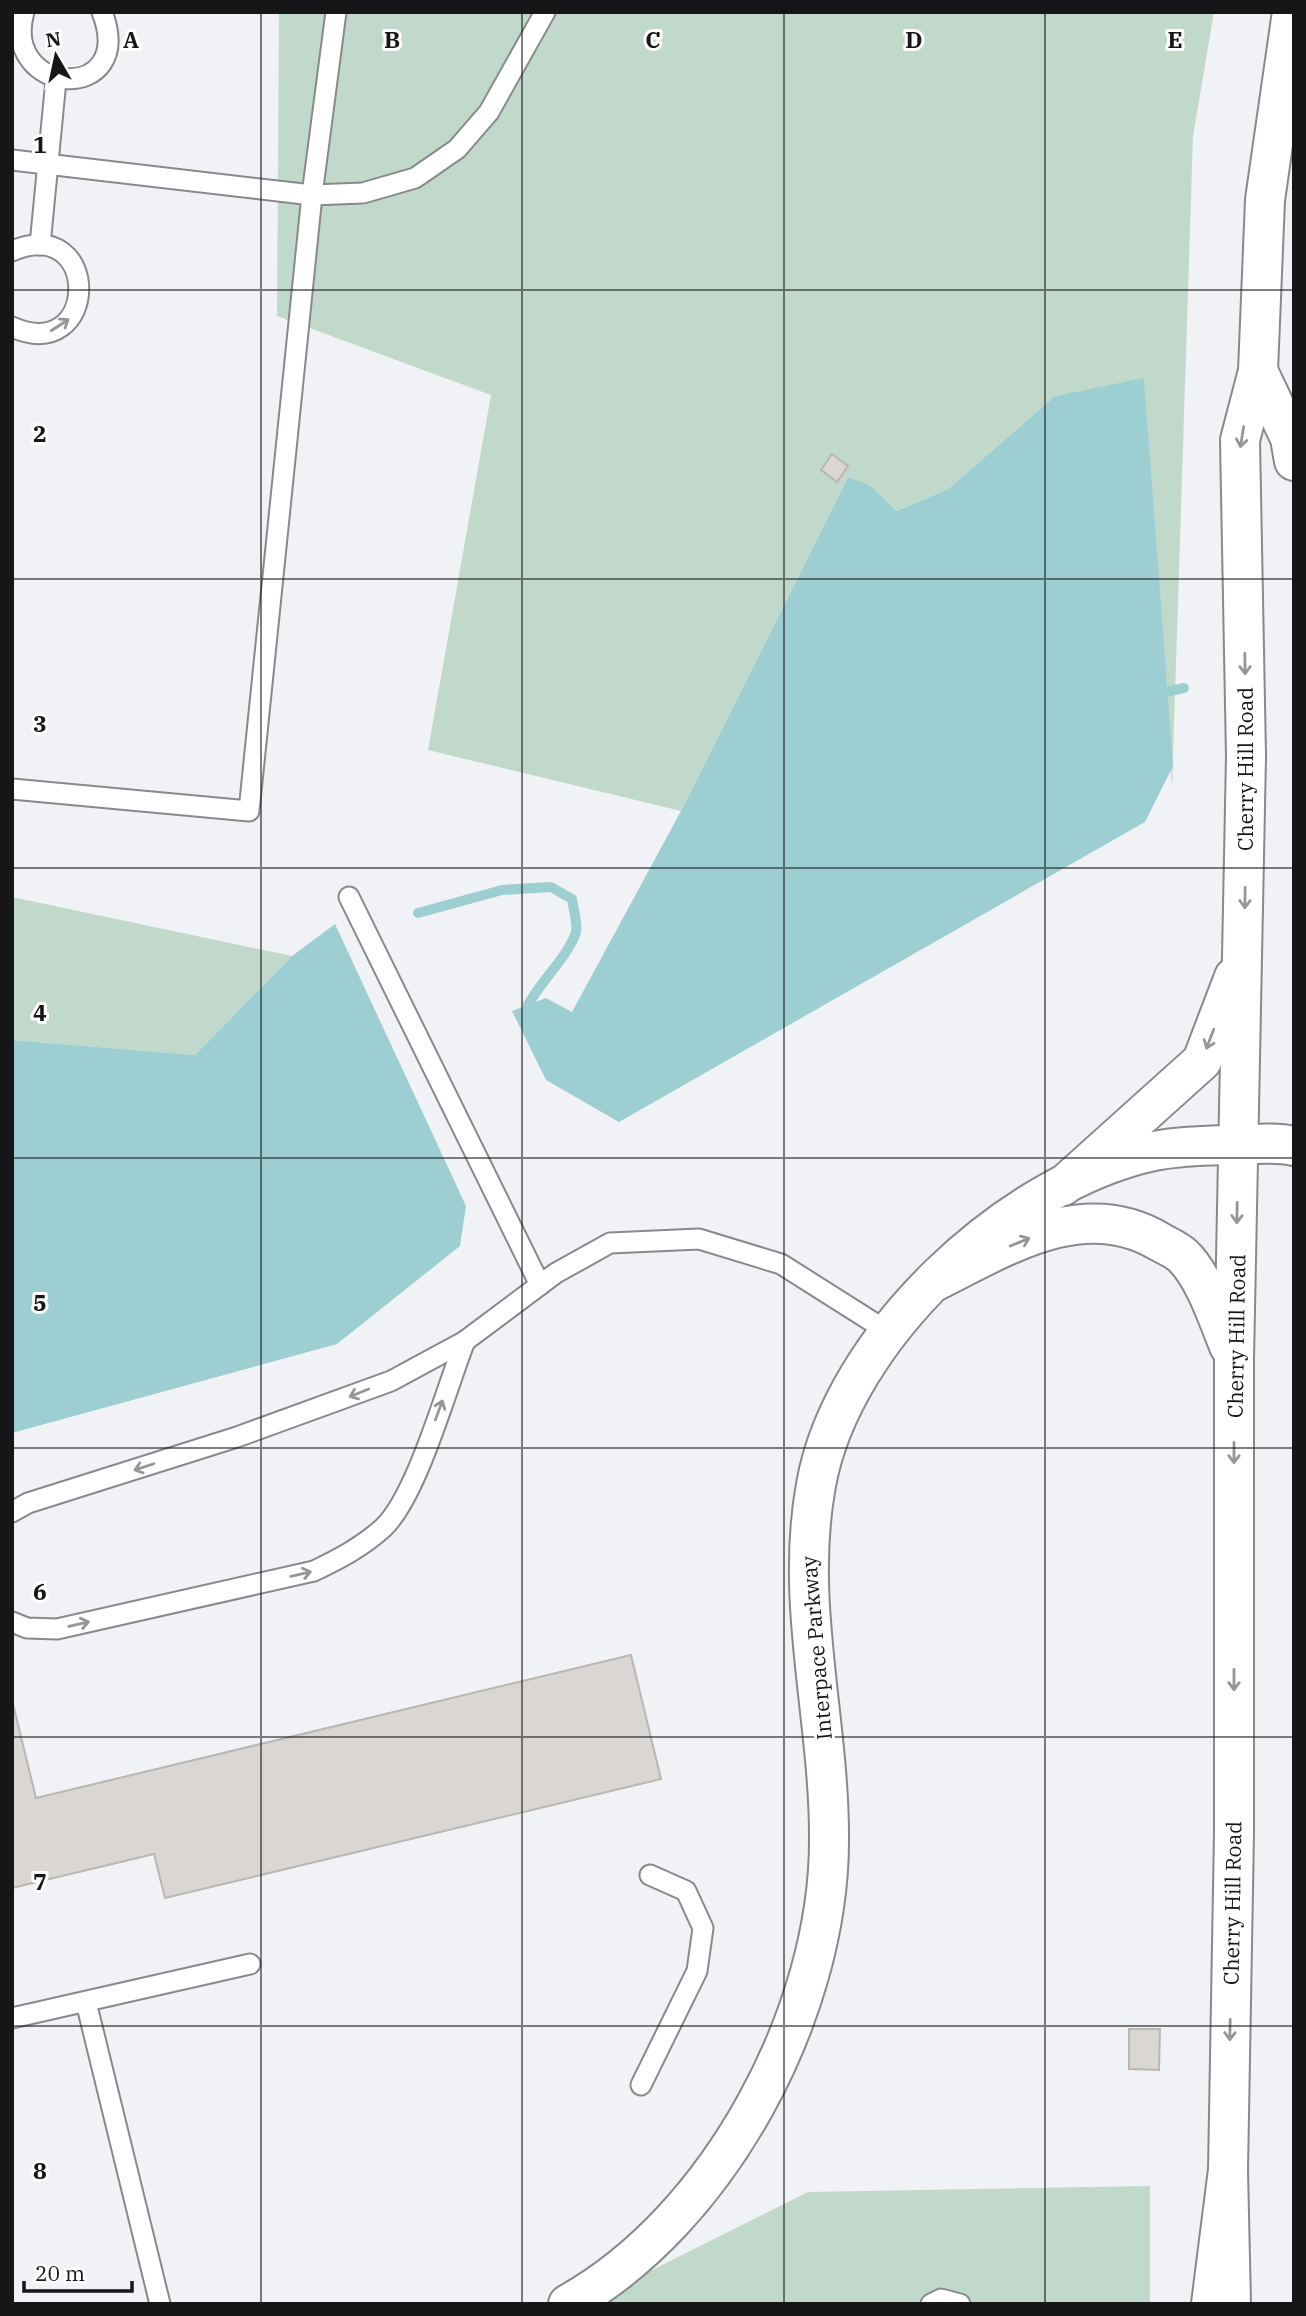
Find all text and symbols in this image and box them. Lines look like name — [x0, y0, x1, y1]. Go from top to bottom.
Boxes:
north arrow — [21, 21, 91, 91]
text: A — [123, 24, 139, 54]
text: B — [384, 24, 400, 54]
text: C — [645, 24, 661, 54]
text: D — [905, 24, 923, 54]
text: E — [1167, 24, 1183, 54]
text: N — [44, 26, 63, 52]
text: 1 — [33, 129, 47, 159]
one-way arrow — [50, 317, 69, 332]
text: 2 — [33, 418, 47, 448]
one-way arrow — [1235, 425, 1248, 448]
one-way arrow — [1238, 652, 1252, 675]
street label: Cherry Hill Road — [1231, 687, 1259, 851]
text: 3 — [33, 708, 47, 738]
one-way arrow — [1238, 886, 1251, 909]
text: 4 — [33, 997, 47, 1027]
one-way arrow — [1203, 1027, 1216, 1049]
one-way arrow — [1231, 1201, 1244, 1224]
one-way arrow — [1009, 1235, 1030, 1248]
street label: Cherry Hill Road — [1221, 1254, 1251, 1418]
text: 5 — [33, 1287, 47, 1317]
one-way arrow — [349, 1387, 371, 1400]
one-way arrow — [434, 1399, 446, 1421]
one-way arrow — [1227, 1441, 1241, 1464]
one-way arrow — [134, 1461, 156, 1474]
street label: Interpace Parkway — [794, 1554, 838, 1741]
one-way arrow — [289, 1567, 312, 1580]
text: 6 — [33, 1576, 47, 1606]
one-way arrow — [67, 1616, 90, 1630]
one-way arrow — [1227, 1668, 1241, 1691]
street label: Cherry Hill Road — [1217, 1821, 1247, 1985]
text: 7 — [33, 1866, 47, 1896]
one-way arrow — [1224, 2018, 1237, 2041]
text: 8 — [33, 2155, 47, 2185]
scale bar — [24, 2250, 133, 2294]
text: 20 m — [35, 2259, 85, 2287]

